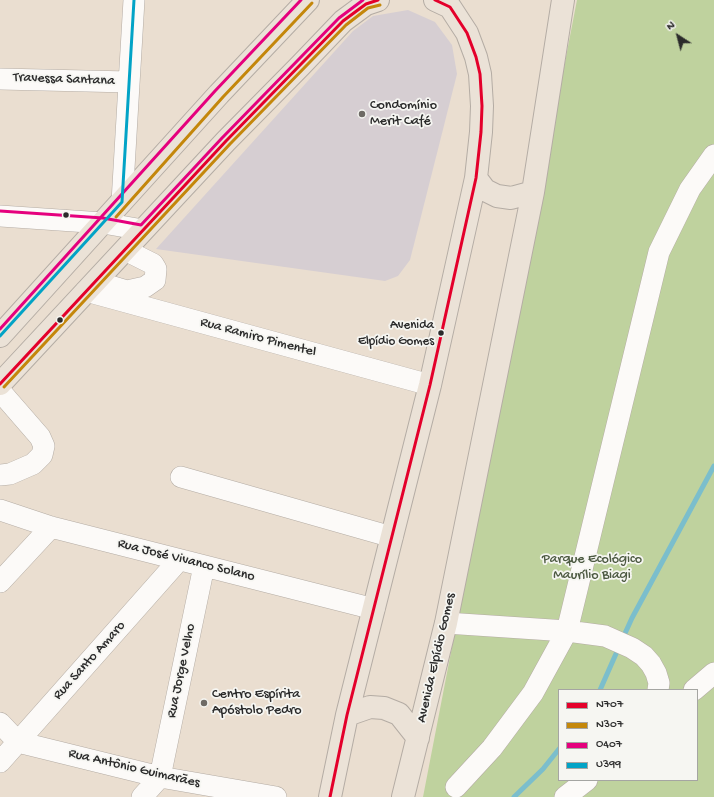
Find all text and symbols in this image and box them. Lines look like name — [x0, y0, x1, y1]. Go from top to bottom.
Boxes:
north arrow — [658, 16, 698, 56]
text: N — [665, 19, 677, 33]
street label: Travessa Santana — [13, 70, 115, 90]
place label: Condomínio Merit Café — [370, 98, 437, 130]
marker: Condomínio Merit Café — [357, 109, 367, 119]
unlabelled marker — [61, 210, 71, 220]
street label: Rua Ramiro Pimentel — [198, 314, 318, 362]
unlabelled marker — [55, 315, 65, 325]
place label: Avenida Elpídio Gomes — [358, 318, 434, 349]
marker: Avenida Elpídio Gomes — [436, 328, 446, 338]
street label: Rua José Vivanco Solano — [116, 536, 256, 586]
park label: Parque Ecológico Maurílio Biagi — [542, 552, 642, 584]
street label: Avenida Elpídio Gomes — [414, 592, 460, 724]
street label: Rua Santo Amaro — [50, 618, 130, 704]
street label: Rua Jorge Velho — [164, 622, 200, 720]
place label: Centro Espírita Apóstolo Pedro — [212, 687, 302, 720]
legend — [558, 689, 698, 781]
marker: Centro Espírita Apóstolo Pedro — [199, 698, 209, 708]
text: N707 — [596, 698, 623, 712]
text: N307 — [596, 718, 623, 732]
text: O407 — [596, 738, 622, 752]
street label: Rua Antônio Guimarães — [67, 746, 201, 792]
text: U399 — [596, 758, 621, 772]

